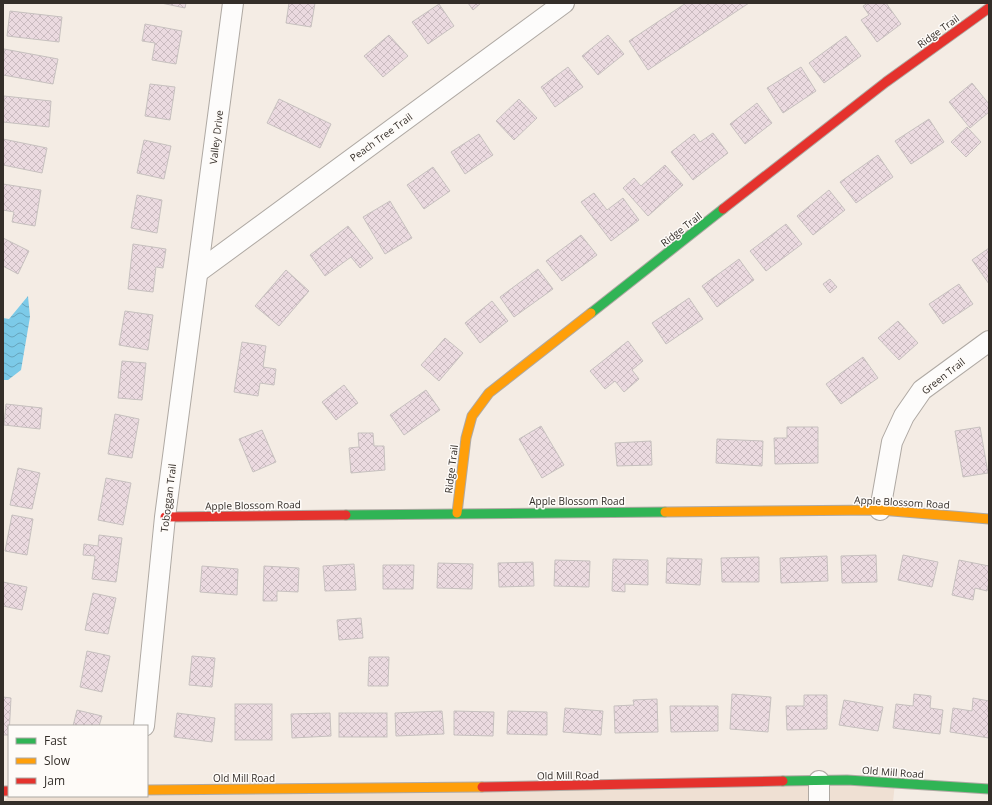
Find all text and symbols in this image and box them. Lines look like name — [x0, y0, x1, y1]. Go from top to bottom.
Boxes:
street label: Ridge Trail — [914, 11, 962, 51]
street label: Valley Drive — [206, 109, 226, 165]
street label: Peach Tree Trail — [347, 109, 415, 165]
street label: Ridge Trail — [658, 209, 704, 249]
street label: Green Trail — [918, 355, 968, 397]
street label: Ridge Trail — [441, 444, 461, 494]
street label: Toboggan Trail — [157, 463, 179, 533]
street label: Apple Blossom Road — [854, 493, 950, 511]
street label: Apple Blossom Road — [529, 494, 625, 508]
street label: Apple Blossom Road — [205, 497, 301, 513]
legend — [8, 725, 148, 797]
text: Fast — [44, 732, 67, 749]
text: Slow — [44, 752, 71, 769]
street label: Old Mill Road — [862, 763, 924, 781]
street label: Old Mill Road — [537, 767, 599, 783]
street label: Old Mill Road — [213, 771, 275, 785]
text: Jam — [43, 772, 65, 789]

